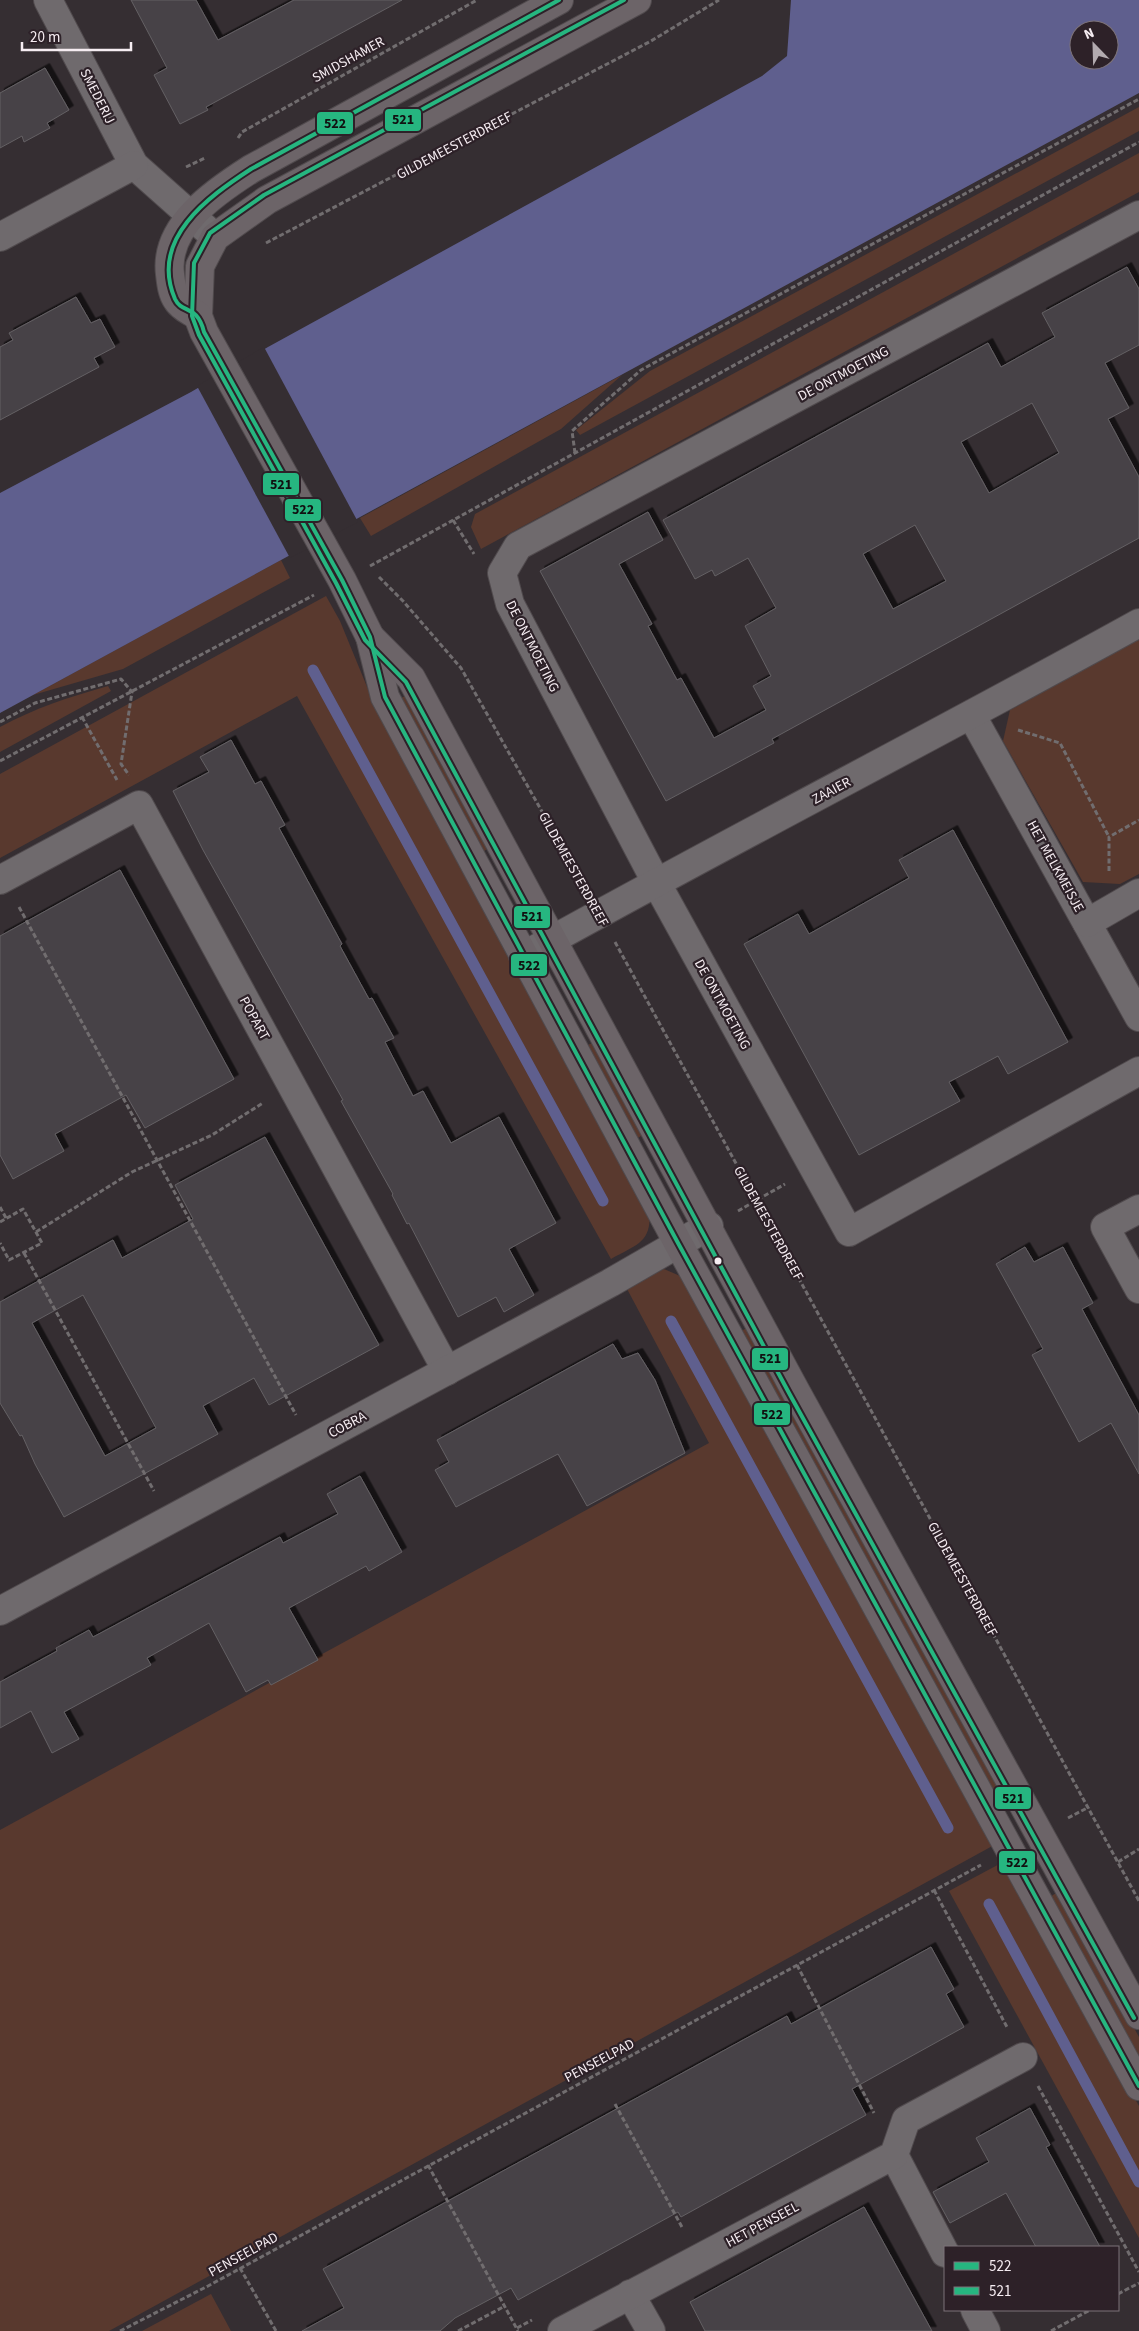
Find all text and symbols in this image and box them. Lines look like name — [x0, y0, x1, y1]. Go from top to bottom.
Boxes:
scale bar — [22, 20, 131, 52]
north arrow — [1069, 20, 1119, 70]
text: N — [1081, 23, 1098, 45]
text: 20 m — [30, 27, 60, 48]
street label: SMIDSHAMER — [309, 32, 388, 88]
street label: SMEDERIJ — [75, 65, 119, 127]
street label: GILDEMEESTERDREEF — [393, 107, 516, 185]
line badge: 521 — [384, 108, 422, 132]
text: 521 — [392, 110, 414, 130]
line badge: 522 — [316, 111, 354, 135]
text: 522 — [324, 114, 346, 134]
street label: DE ONTMOETING — [794, 341, 892, 406]
line badge: 521 — [262, 472, 300, 496]
text: 521 — [270, 475, 292, 495]
line badge: 522 — [284, 498, 322, 522]
text: 522 — [292, 500, 314, 520]
street label: DE ONTMOETING — [500, 597, 564, 696]
street label: ZAAIER — [808, 772, 855, 809]
street label: GILDEMEESTERDREEF — [533, 809, 613, 931]
street label: HET MELKMEISJE — [1022, 817, 1089, 916]
line badge: 521 — [513, 905, 551, 929]
text: 521 — [521, 907, 543, 927]
line badge: 522 — [510, 953, 548, 977]
text: 522 — [518, 956, 540, 976]
street label: DE ONTMOETING — [689, 956, 755, 1053]
street label: POPART — [234, 993, 275, 1044]
street label: GILDEMEESTERDREEF — [728, 1163, 808, 1285]
unlabelled marker — [713, 1256, 723, 1266]
line badge: 521 — [751, 1347, 789, 1371]
text: 521 — [759, 1349, 781, 1369]
line badge: 522 — [753, 1402, 791, 1426]
text: 522 — [761, 1405, 783, 1425]
street label: COBRA — [325, 1406, 370, 1443]
street label: GILDEMEESTERDREEF — [922, 1519, 1002, 1641]
line badge: 521 — [994, 1786, 1032, 1810]
text: 521 — [1002, 1789, 1024, 1809]
line badge: 522 — [998, 1850, 1036, 1874]
text: 522 — [1006, 1853, 1028, 1873]
street label: PENSEELPAD — [561, 2034, 638, 2088]
street label: HET PENSEEL — [722, 2197, 803, 2253]
street label: PENSEELPAD — [205, 2227, 282, 2282]
legend — [944, 2246, 1119, 2311]
text: 522 — [989, 2256, 1011, 2277]
text: 521 — [989, 2281, 1011, 2302]

